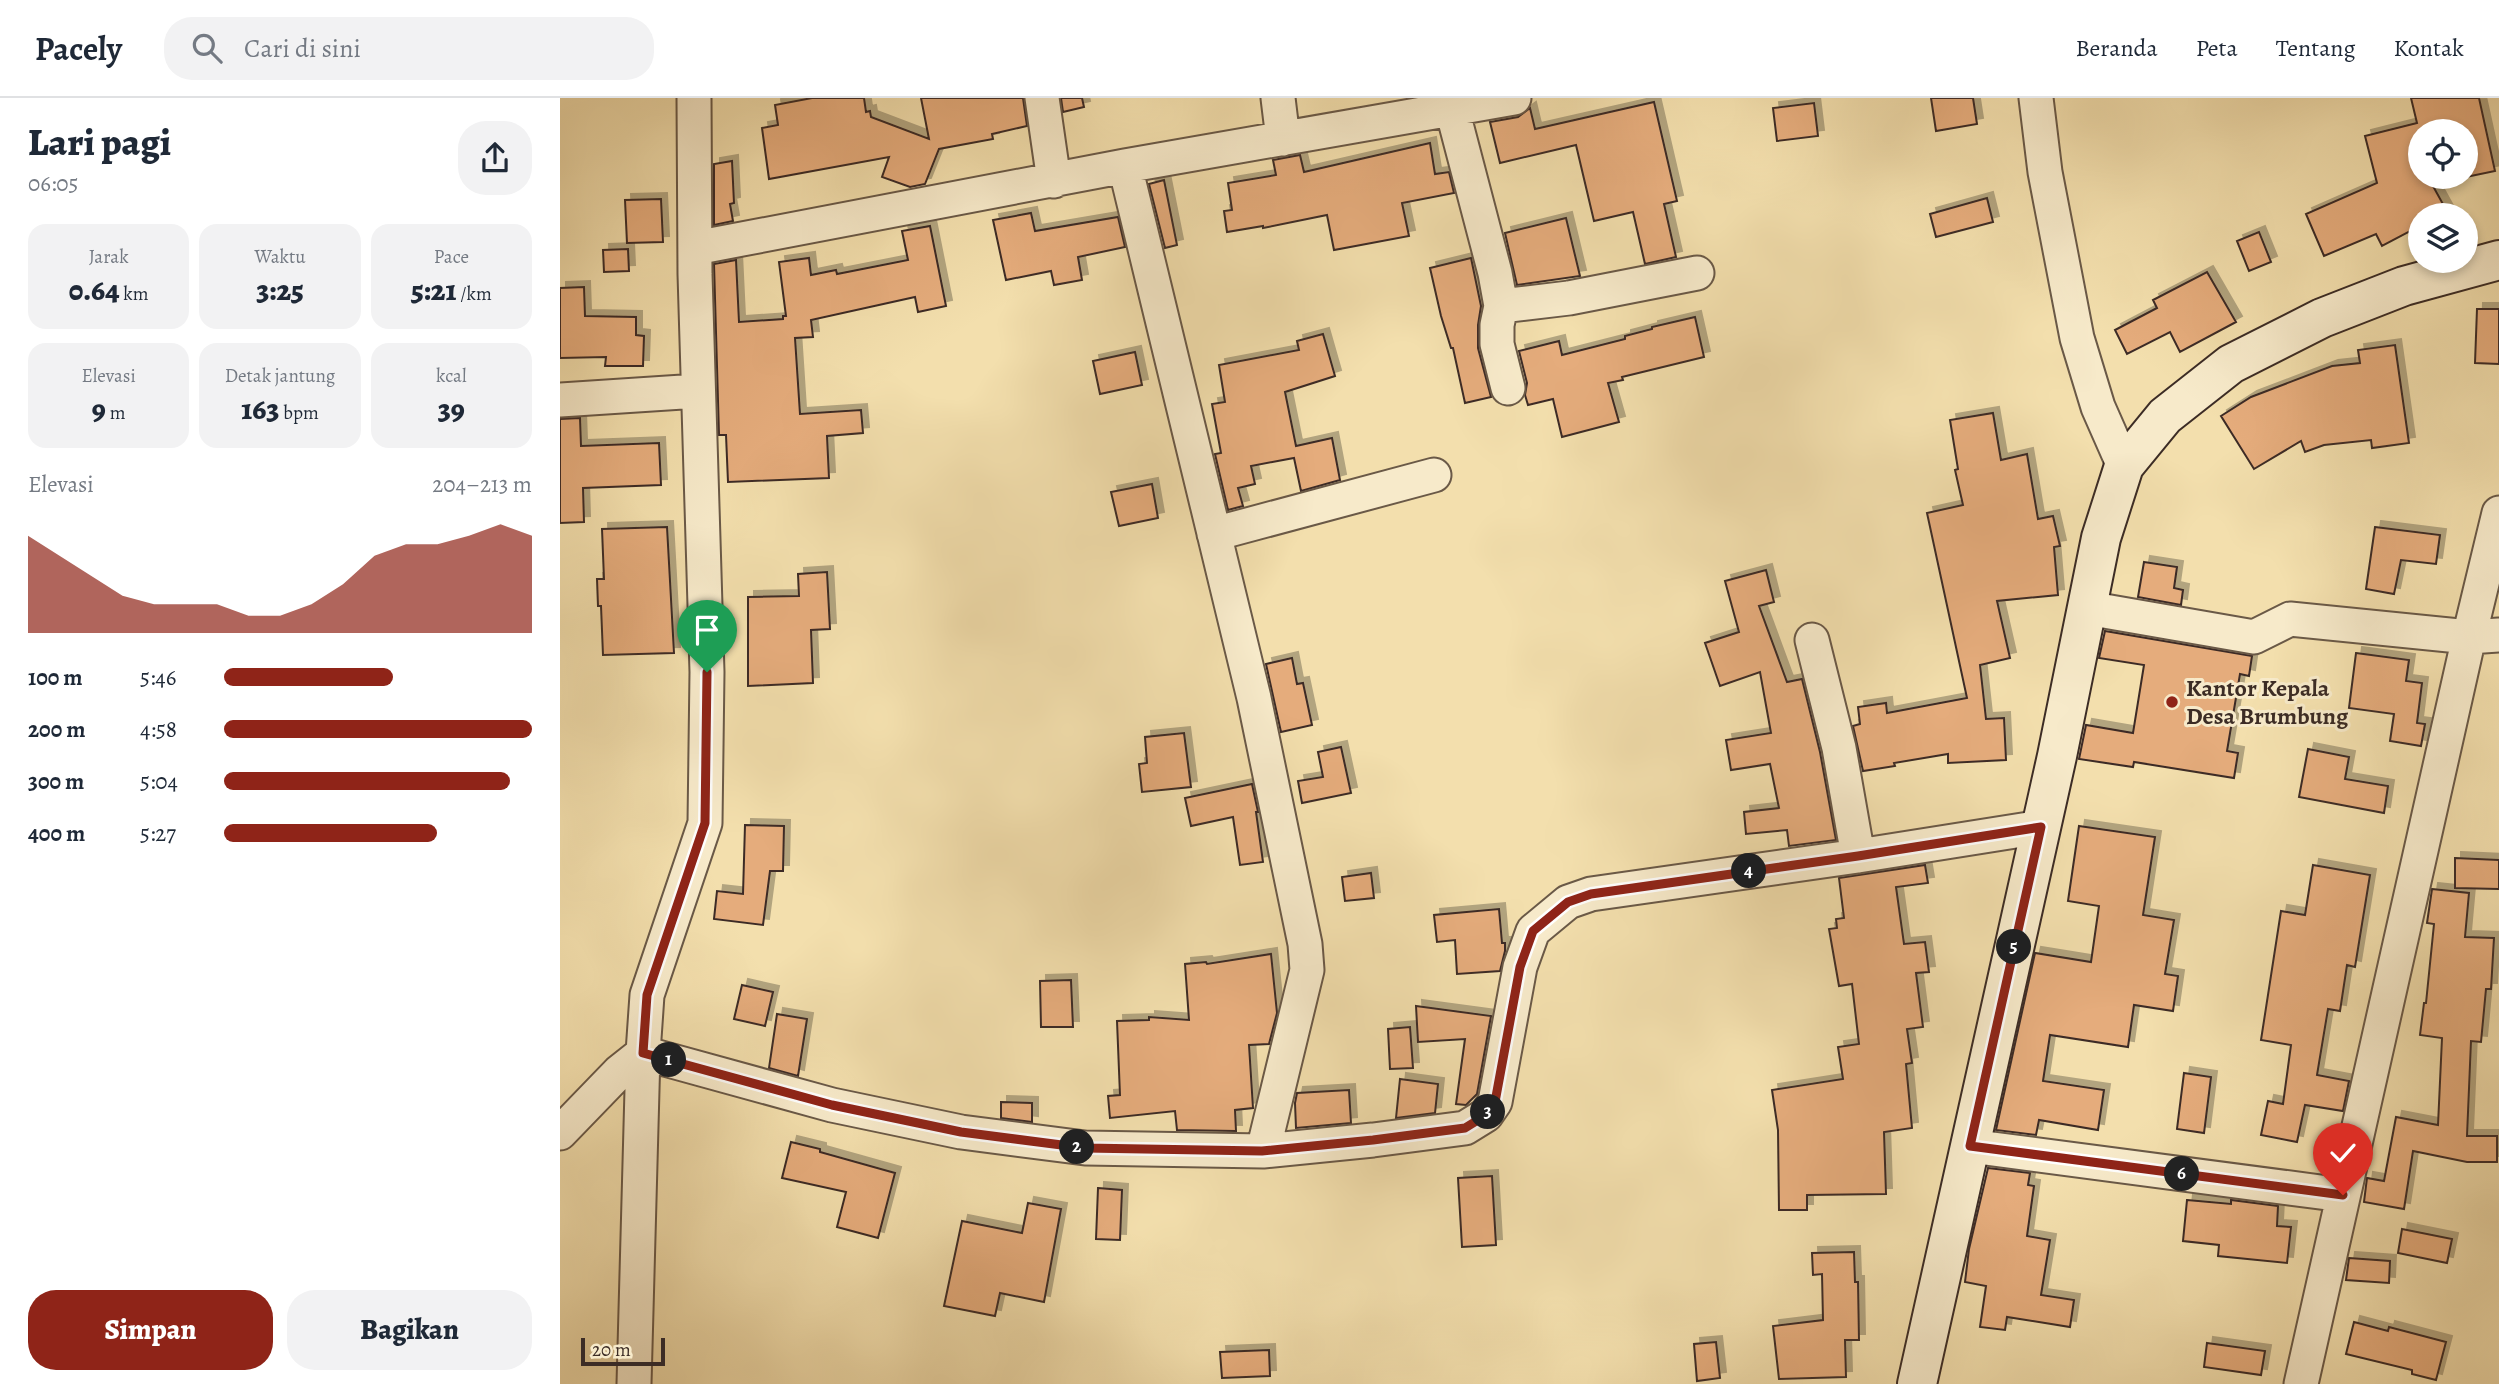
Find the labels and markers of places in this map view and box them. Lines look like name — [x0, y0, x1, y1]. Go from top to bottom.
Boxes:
pin — [677, 600, 737, 672]
place label: Kantor Kepala Desa Brumbung — [2186, 672, 2349, 732]
marker: Kantor Kepala Desa Brumbung — [2164, 694, 2180, 710]
pin: 4 — [1732, 854, 1766, 888]
pin: 5 — [1996, 930, 2032, 964]
pin: 1 — [652, 1042, 686, 1077]
pin: 3 — [1471, 1094, 1506, 1130]
pin — [2313, 1123, 2373, 1195]
pin: 2 — [1060, 1130, 1094, 1164]
pin: 6 — [2164, 1156, 2200, 1192]

